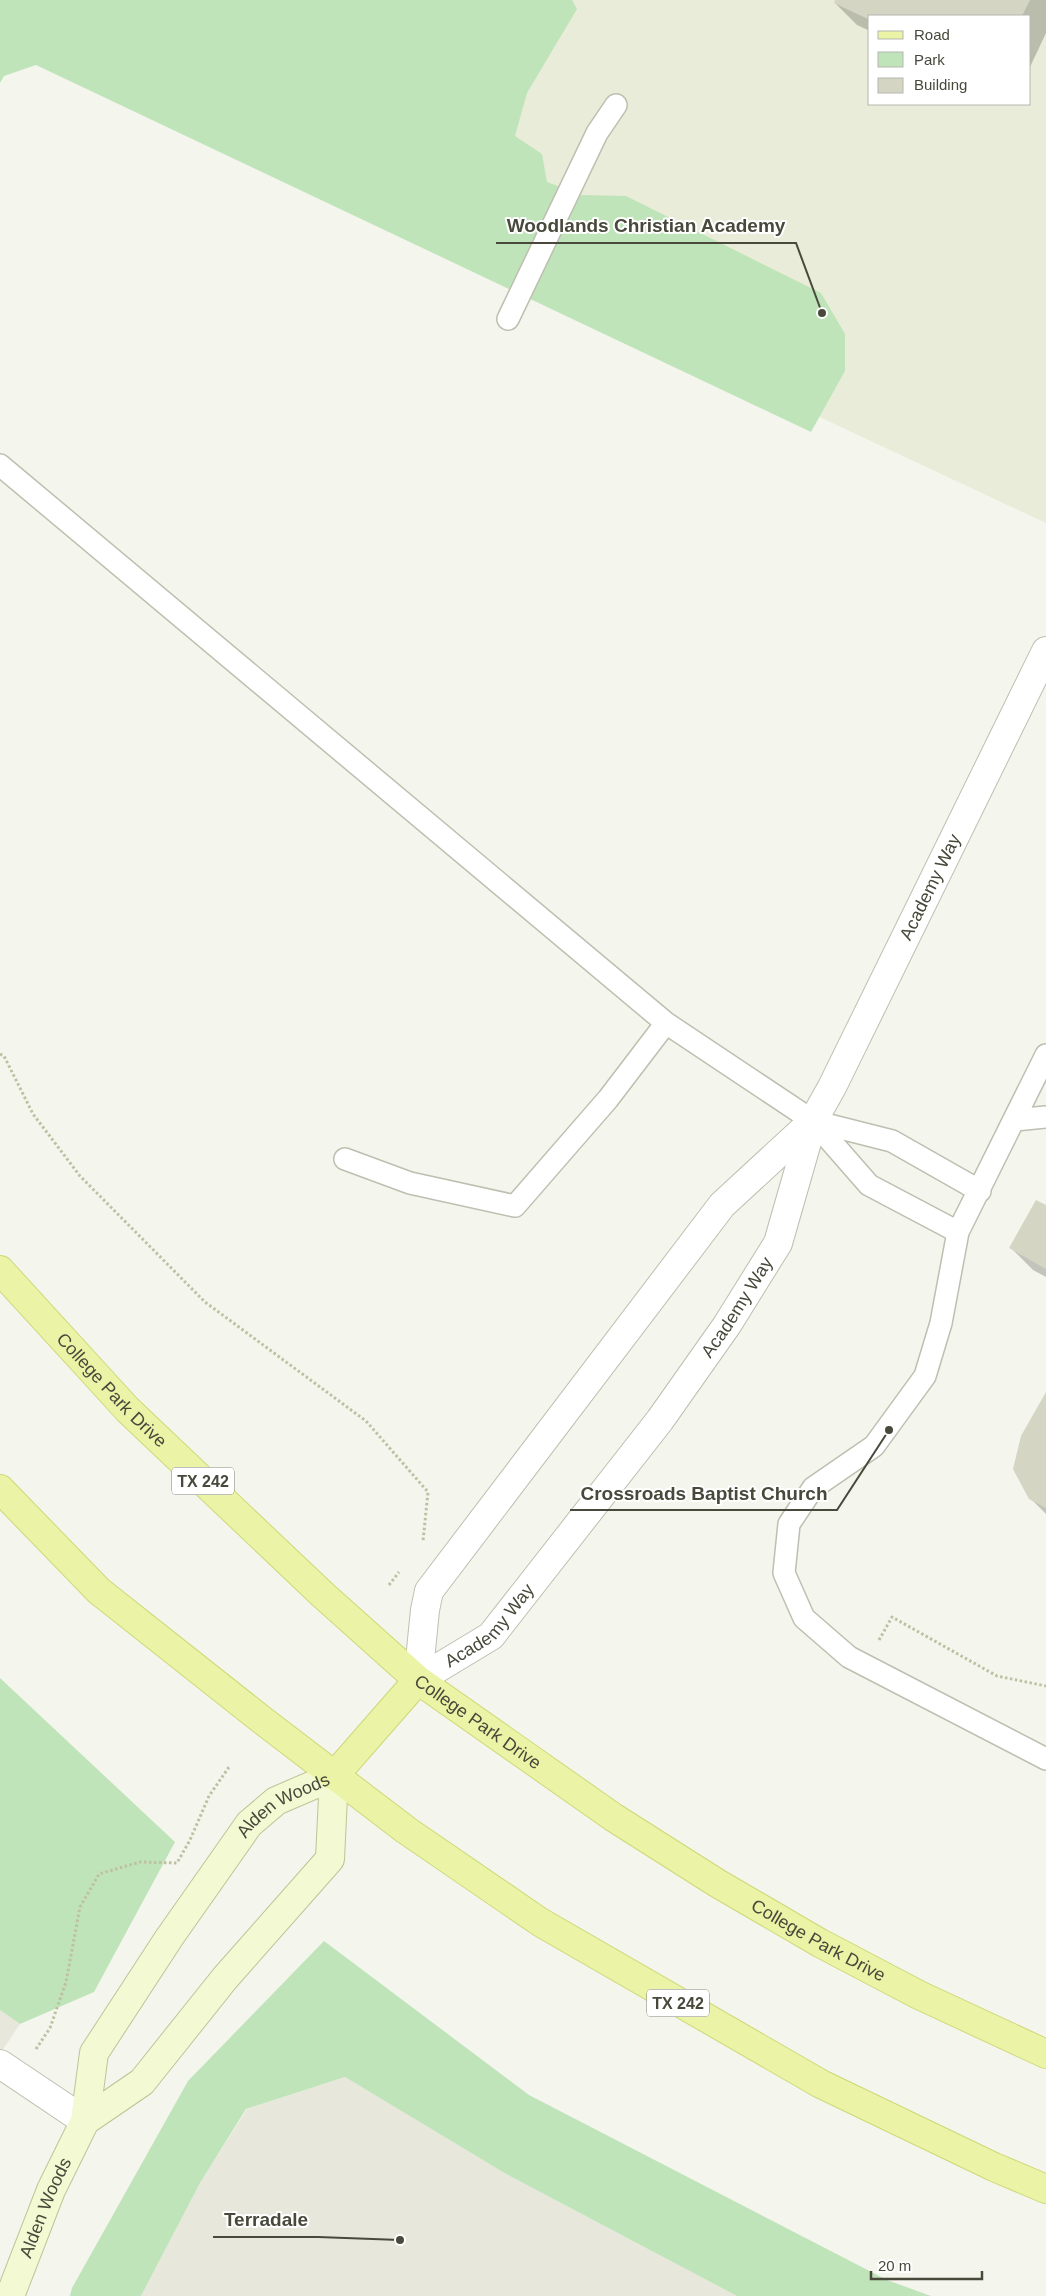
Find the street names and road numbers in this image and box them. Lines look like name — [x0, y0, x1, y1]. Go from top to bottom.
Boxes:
street label: Academy Way — [896, 831, 965, 943]
street label: Academy Way — [697, 1254, 777, 1361]
street label: College Park Drive — [53, 1329, 171, 1451]
road number: TX 242 — [172, 1468, 234, 1494]
street label: Academy Way — [441, 1580, 538, 1671]
street label: College Park Drive — [411, 1671, 545, 1773]
street label: Alden Woods — [233, 1769, 332, 1841]
street label: College Park Drive — [748, 1895, 889, 1986]
road number: TX 242 — [647, 1990, 709, 2016]
street label: Alden Woods — [16, 2154, 75, 2261]

